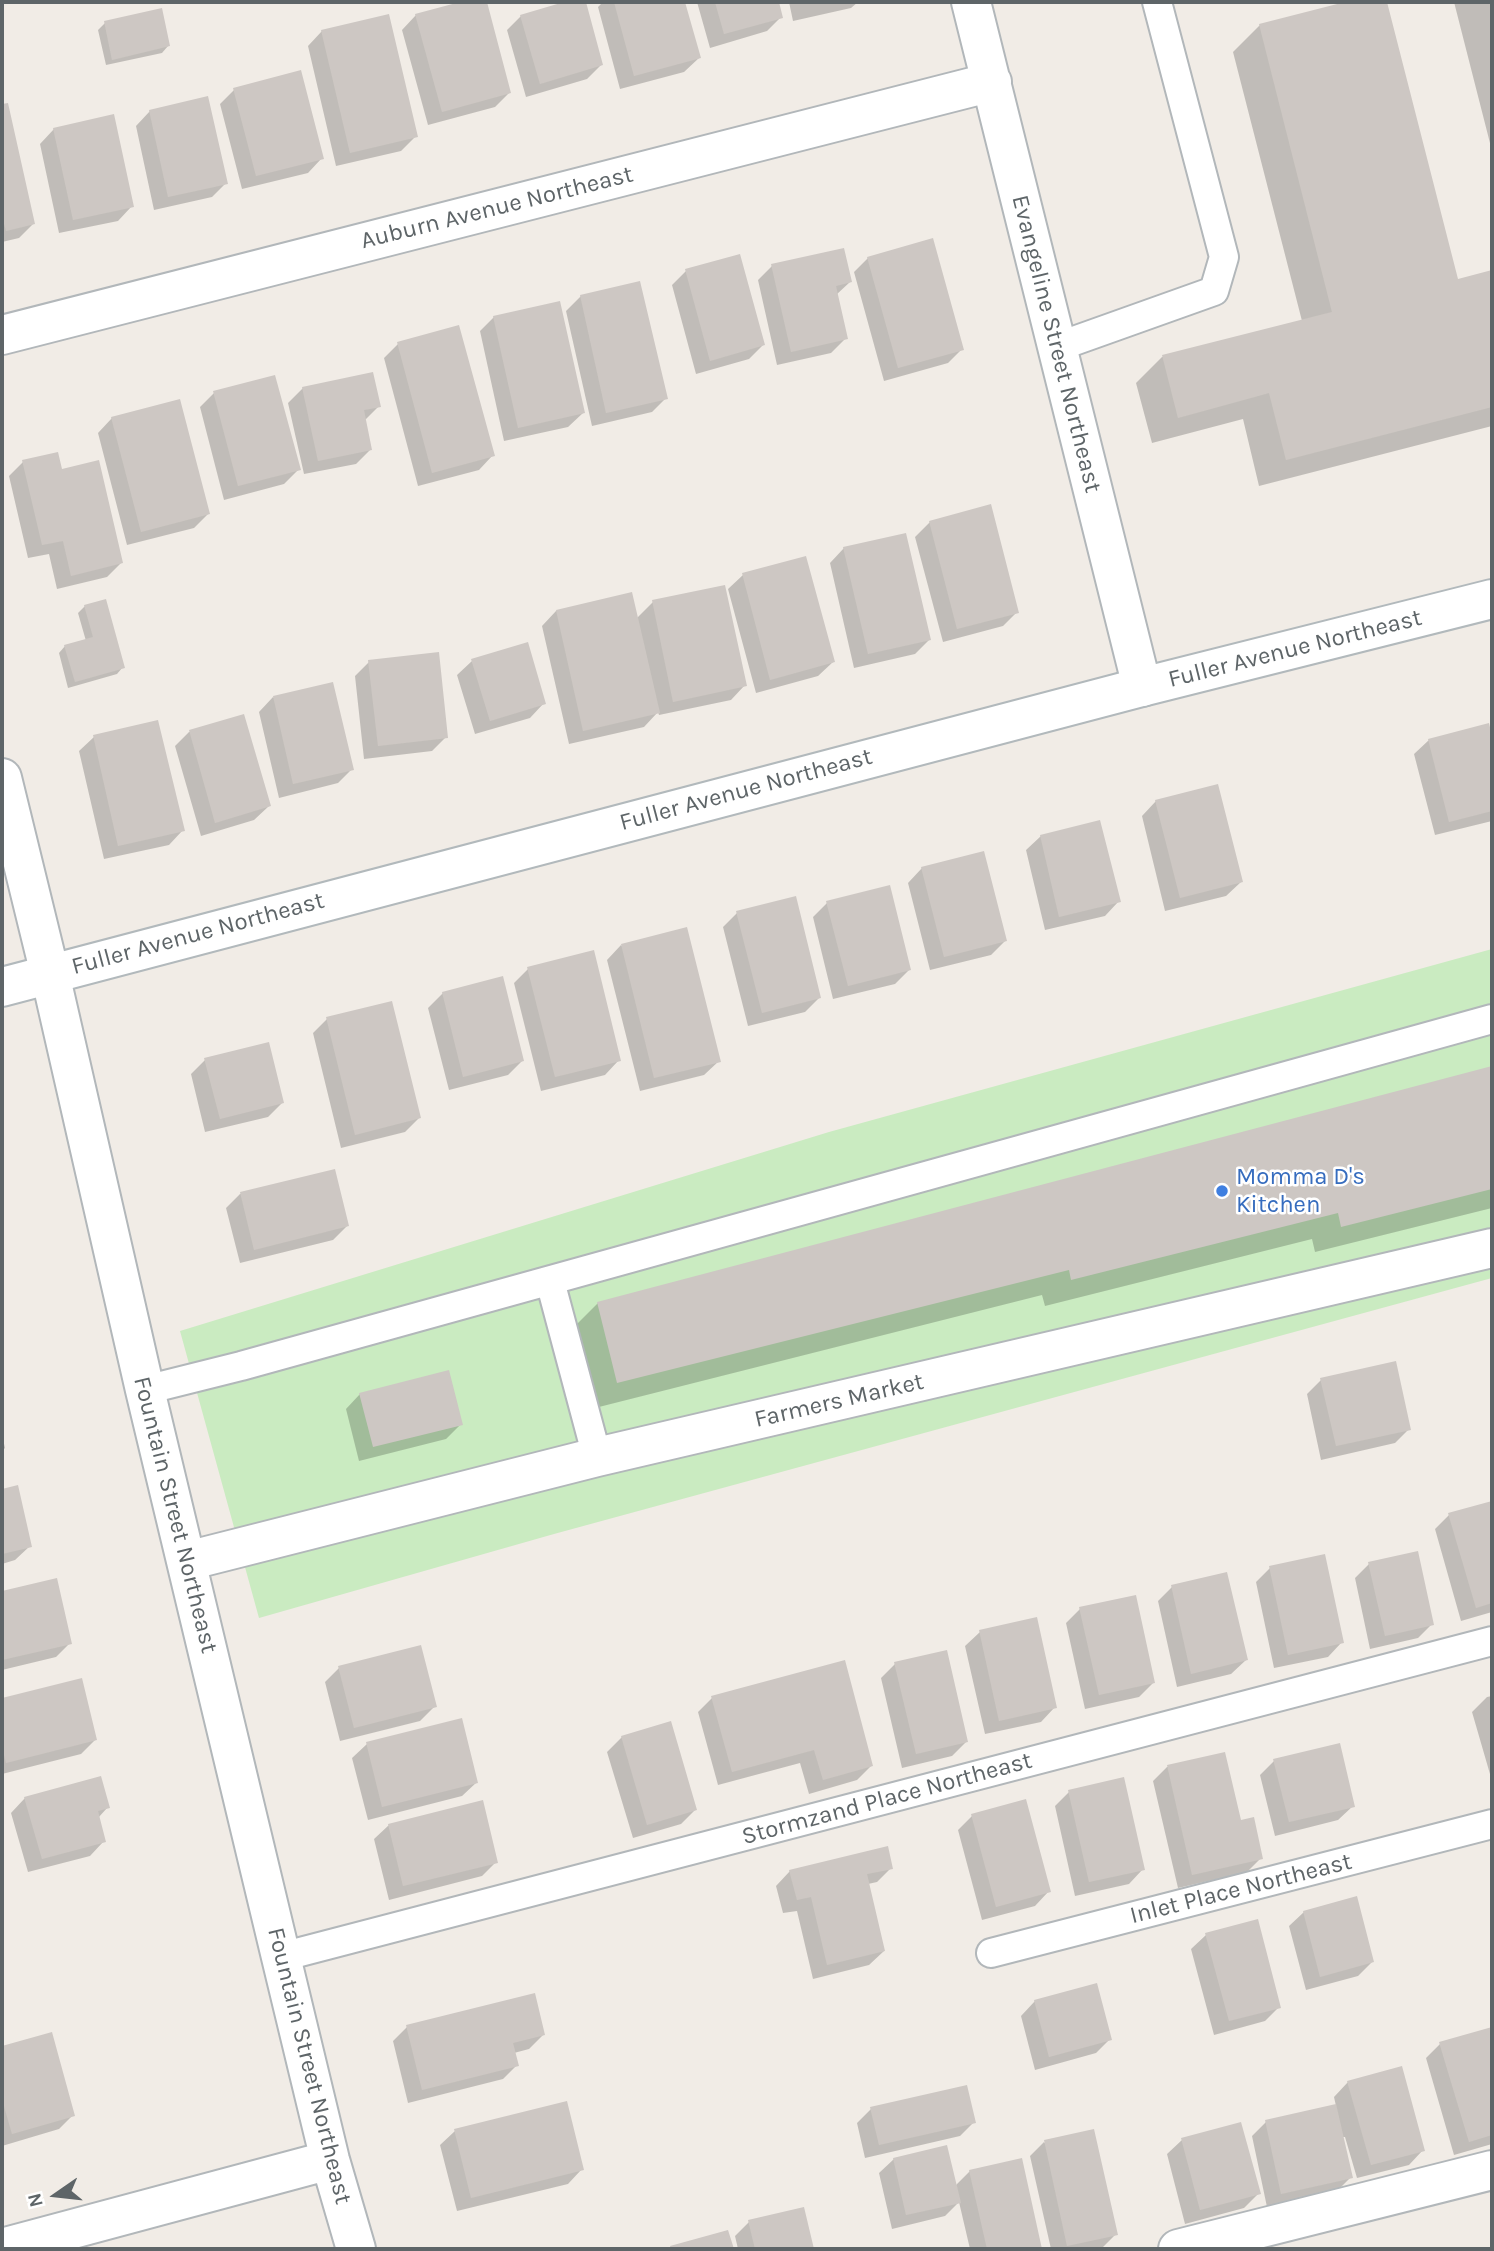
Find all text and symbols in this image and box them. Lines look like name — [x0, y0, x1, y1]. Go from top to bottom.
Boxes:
street label: Auburn Avenue Northeast — [358, 160, 636, 256]
street label: Evangeline Street Northeast — [1005, 192, 1107, 496]
street label: Fuller Avenue Northeast — [1165, 604, 1425, 694]
street label: Fuller Avenue Northeast — [617, 742, 875, 838]
street label: Fuller Avenue Northeast — [69, 886, 327, 982]
place label: Momma D's Kitchen — [1236, 1163, 1365, 1219]
marker: Momma D's Kitchen — [1214, 1183, 1230, 1199]
street label: Farmers Market — [752, 1368, 926, 1434]
street label: Fountain Street Northeast — [127, 1374, 223, 1656]
street label: Stormzand Place Northeast — [739, 1746, 1035, 1852]
street label: Inlet Place Northeast — [1127, 1848, 1355, 1930]
street label: Fountain Street Northeast — [261, 1925, 357, 2207]
north arrow — [21, 2160, 91, 2230]
text: N — [23, 2191, 48, 2209]

